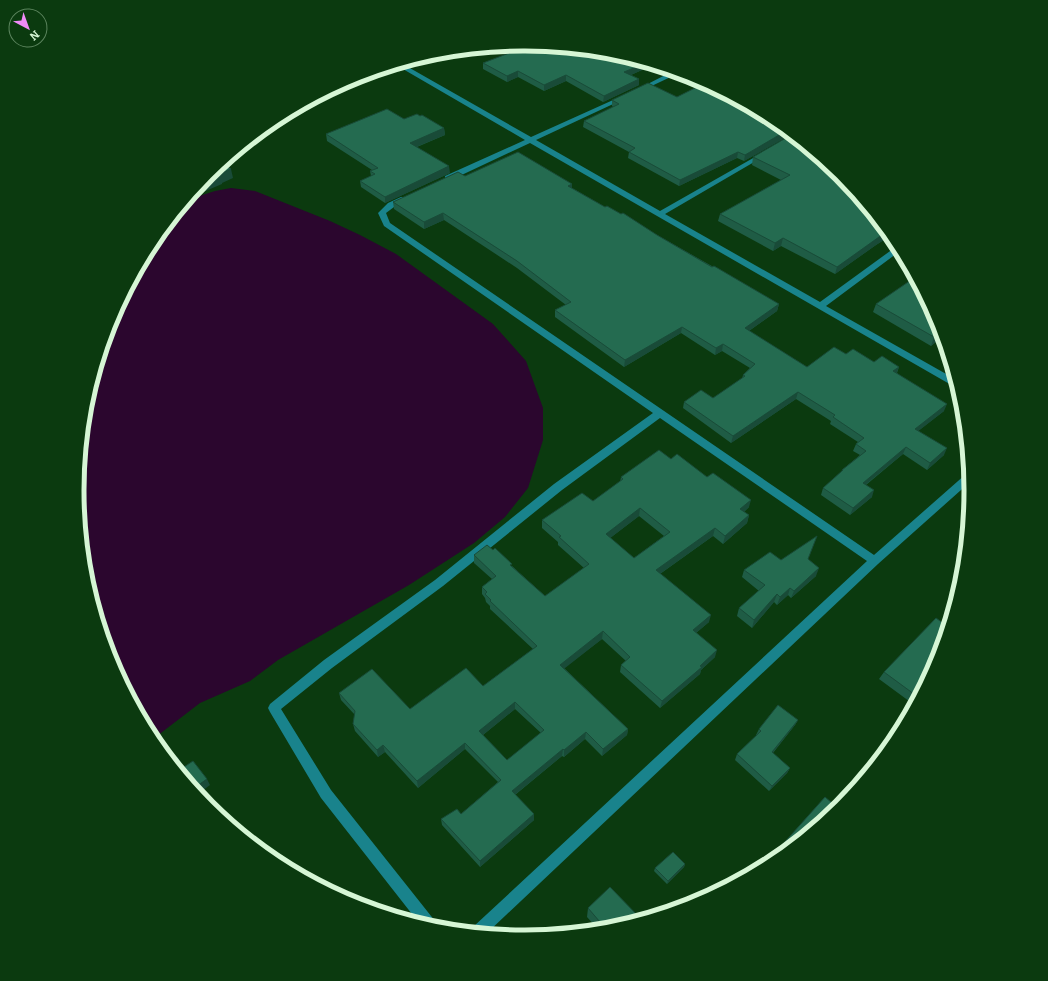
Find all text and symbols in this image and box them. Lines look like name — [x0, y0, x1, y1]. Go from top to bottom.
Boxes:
north arrow — [8, 8, 48, 48]
text: N — [26, 27, 42, 43]

